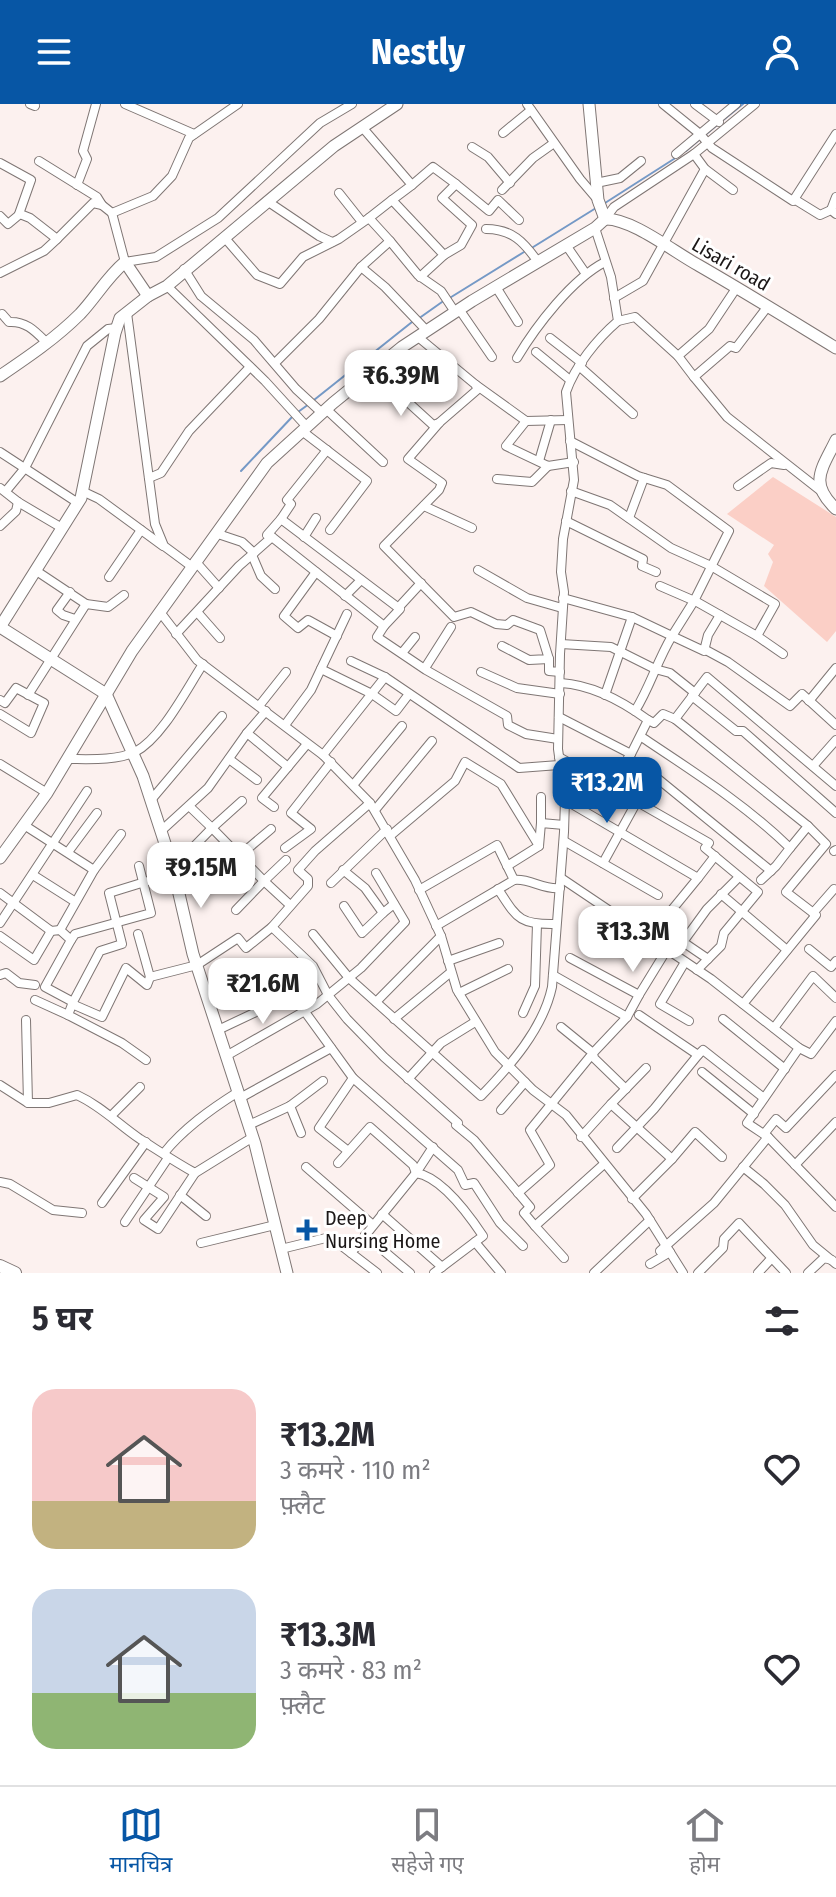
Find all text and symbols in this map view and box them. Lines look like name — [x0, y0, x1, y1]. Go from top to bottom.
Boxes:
icon: menu — [32, 30, 76, 74]
text: Nestly — [371, 30, 465, 74]
icon: person — [760, 30, 804, 74]
street label: Lisari road — [688, 232, 774, 296]
pin: ₹6.39M — [336, 350, 466, 418]
text: ₹6.39M — [363, 360, 439, 391]
pin: ₹13.2M — [542, 757, 672, 825]
text: ₹13.2M — [571, 767, 643, 798]
pin: ₹9.15M — [136, 842, 266, 910]
text: ₹9.15M — [165, 852, 237, 883]
pin: ₹13.3M — [568, 906, 698, 974]
text: ₹13.3M — [596, 916, 670, 947]
pin: ₹21.6M — [198, 958, 328, 1026]
text: ₹21.6M — [226, 968, 300, 999]
place label: Deep Nursing Home — [325, 1206, 440, 1253]
marker: Deep Nursing Home — [296, 1219, 318, 1241]
text: 5 घर — [32, 1298, 93, 1339]
icon: filters — [760, 1299, 804, 1343]
text: ₹13.2M — [280, 1414, 375, 1455]
icon: home — [96, 1421, 192, 1517]
icon: heart — [760, 1447, 804, 1491]
text: 3 कमरे · 110 m² — [280, 1455, 431, 1486]
text: फ़्लैट — [280, 1490, 325, 1521]
text: ₹13.3M — [280, 1614, 376, 1655]
icon: home — [96, 1621, 192, 1717]
icon: heart — [760, 1647, 804, 1691]
text: 3 कमरे · 83 m² — [280, 1655, 422, 1686]
text: फ़्लैट — [280, 1690, 325, 1721]
tab: मानचित्र — [109, 1803, 172, 1881]
tab: सहेजे गए — [391, 1803, 464, 1881]
tab: होम — [683, 1803, 727, 1881]

